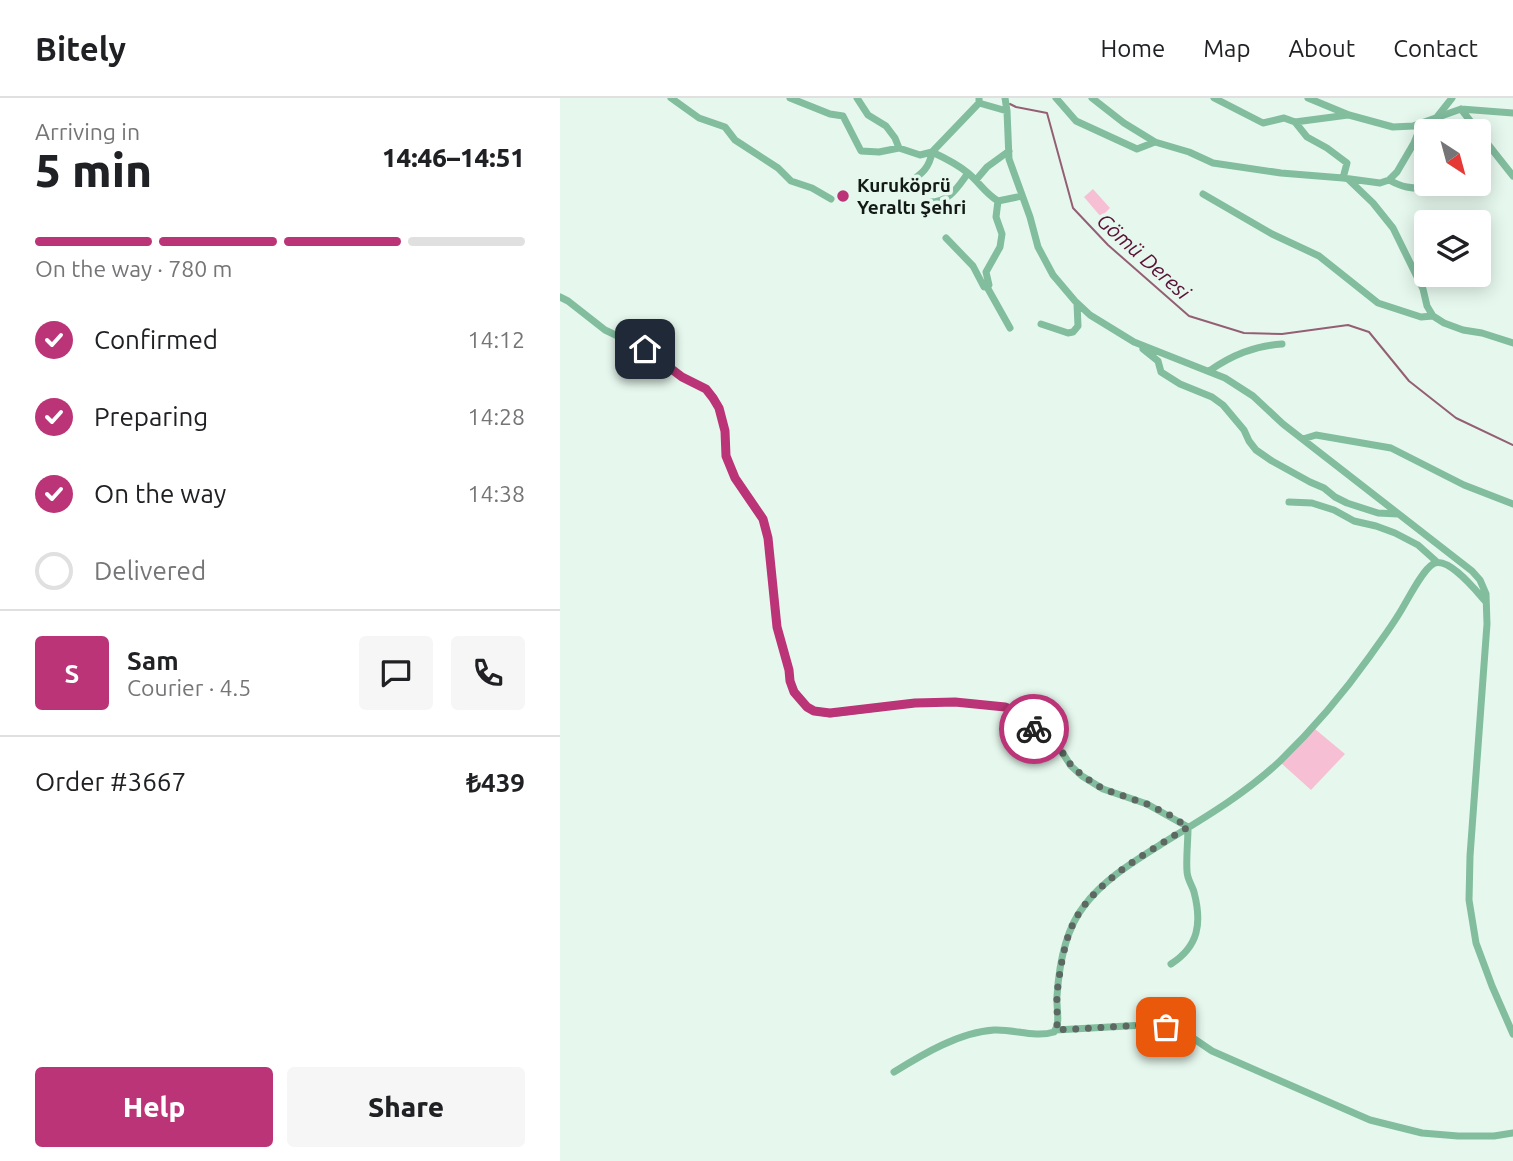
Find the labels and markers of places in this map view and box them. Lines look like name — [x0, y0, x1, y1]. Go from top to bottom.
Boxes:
place label: Kuruköprü Yeraltı Şehri — [857, 174, 966, 218]
marker: Kuruköprü Yeraltı Şehri — [835, 188, 851, 204]
pin — [615, 319, 675, 379]
pin — [1136, 997, 1196, 1057]

